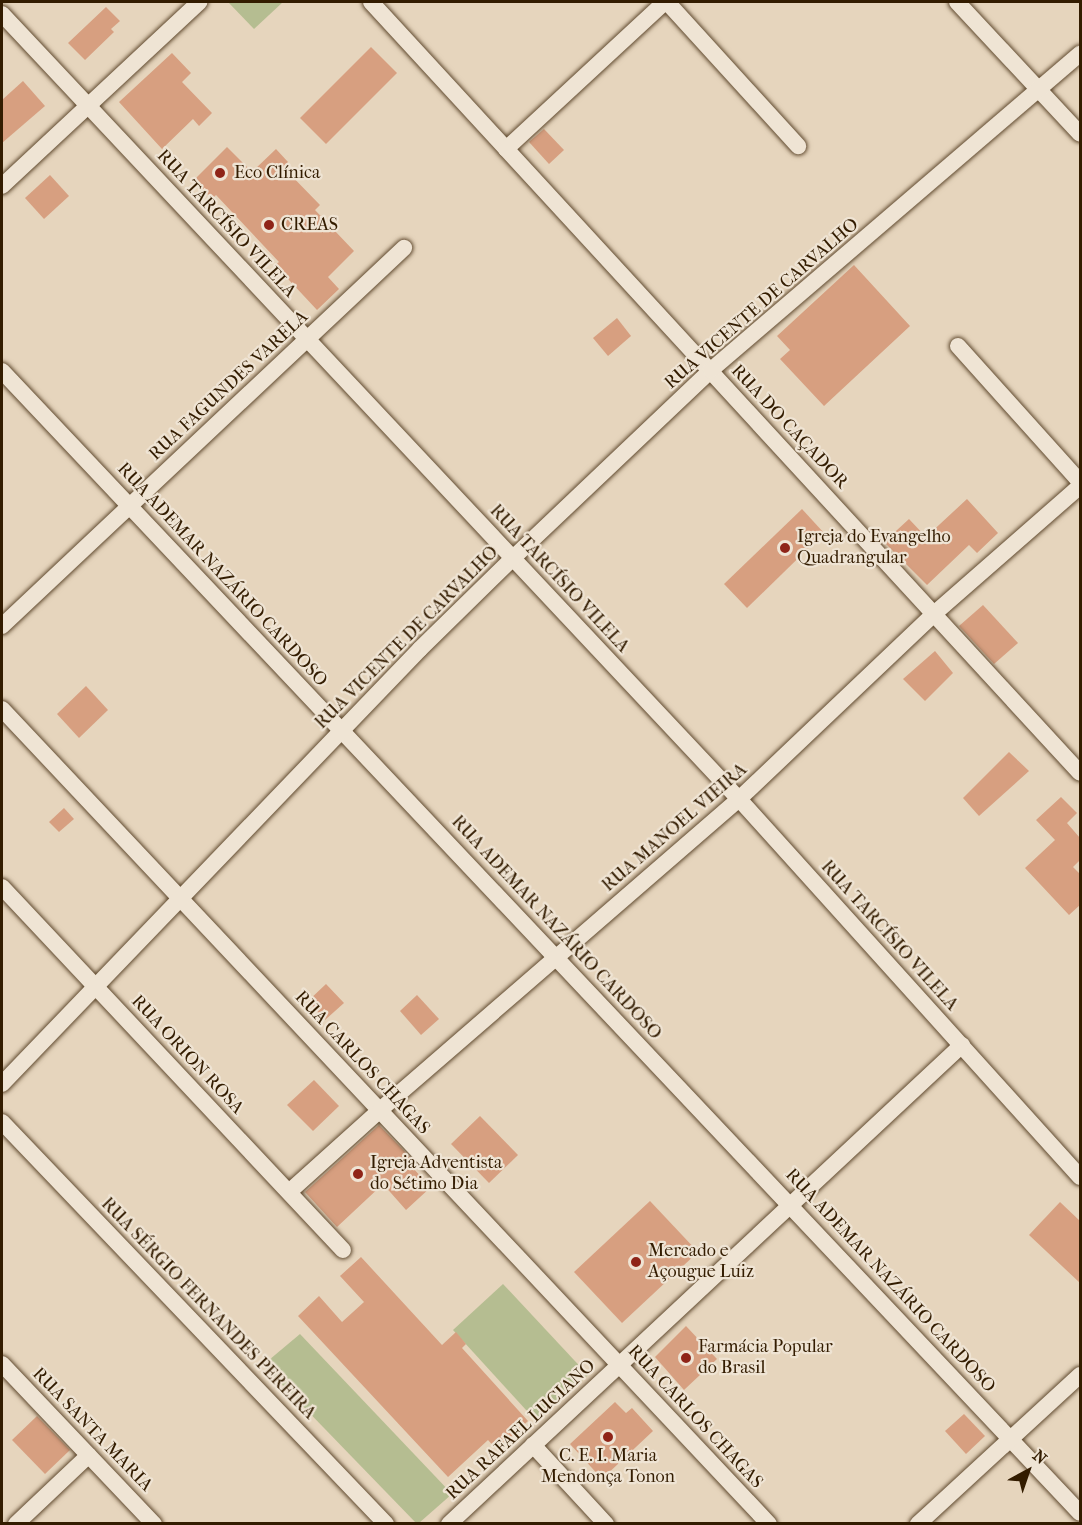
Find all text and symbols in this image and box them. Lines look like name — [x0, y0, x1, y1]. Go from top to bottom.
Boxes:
street label: RUA TARCÍSIO VILELA — [152, 145, 300, 303]
place label: Eco Clínica — [234, 162, 320, 184]
marker: Eco Clínica — [211, 164, 229, 182]
place label: CREAS — [281, 214, 338, 236]
street label: RUA VICENTE DE CARVALHO — [661, 214, 863, 394]
marker: CREAS — [262, 218, 276, 232]
street label: RUA FAGUNDES VARELA — [145, 307, 313, 465]
street label: RUA DO CAÇADOR — [726, 360, 852, 494]
street label: RUA ADEMAR NAZÁRIO CARDOSO — [112, 459, 332, 691]
street label: RUA TARCÍSIO VILELA — [485, 500, 633, 658]
place label: Igreja do Evangelho Quadrangular — [797, 527, 951, 570]
marker: Igreja do Evangelho Quadrangular — [778, 541, 792, 555]
street label: RUA VICENTE DE CARVALHO — [311, 542, 503, 734]
street label: RUA MANOEL VIEIRA — [598, 759, 752, 897]
street label: RUA ADEMAR NAZÁRIO CARDOSO — [446, 812, 666, 1044]
street label: RUA TARCÍSIO VILELA — [816, 856, 962, 1016]
street label: RUA CARLOS CHAGAS — [290, 987, 434, 1139]
street label: RUA ORION ROSA — [126, 991, 248, 1119]
place label: Igreja Adventista do Sétimo Dia — [370, 1153, 502, 1196]
street label: RUA ADEMAR NAZÁRIO CARDOSO — [780, 1165, 1000, 1397]
marker: Igreja Adventista do Sétimo Dia — [351, 1167, 365, 1181]
street label: RUA SÉRGIO FERNANDES PEREIRA — [96, 1194, 320, 1424]
place label: Mercado e Açougue Luiz — [648, 1241, 754, 1284]
marker: Mercado e Açougue Luiz — [629, 1255, 643, 1269]
place label: Farmácia Popular do Brasil — [698, 1337, 833, 1380]
street label: RUA CARLOS CHAGAS — [623, 1341, 767, 1493]
marker: Farmácia Popular do Brasil — [679, 1351, 693, 1365]
street label: RUA RAFAEL LUCIANO — [442, 1355, 600, 1505]
street label: RUA SANTA MARIA — [27, 1364, 157, 1496]
marker: C. E. I. Maria Mendonça Tonon — [601, 1430, 615, 1444]
north arrow — [998, 1441, 1058, 1501]
place label: C. E. I. Maria Mendonça Tonon — [541, 1446, 675, 1488]
text: N — [1029, 1446, 1051, 1468]

